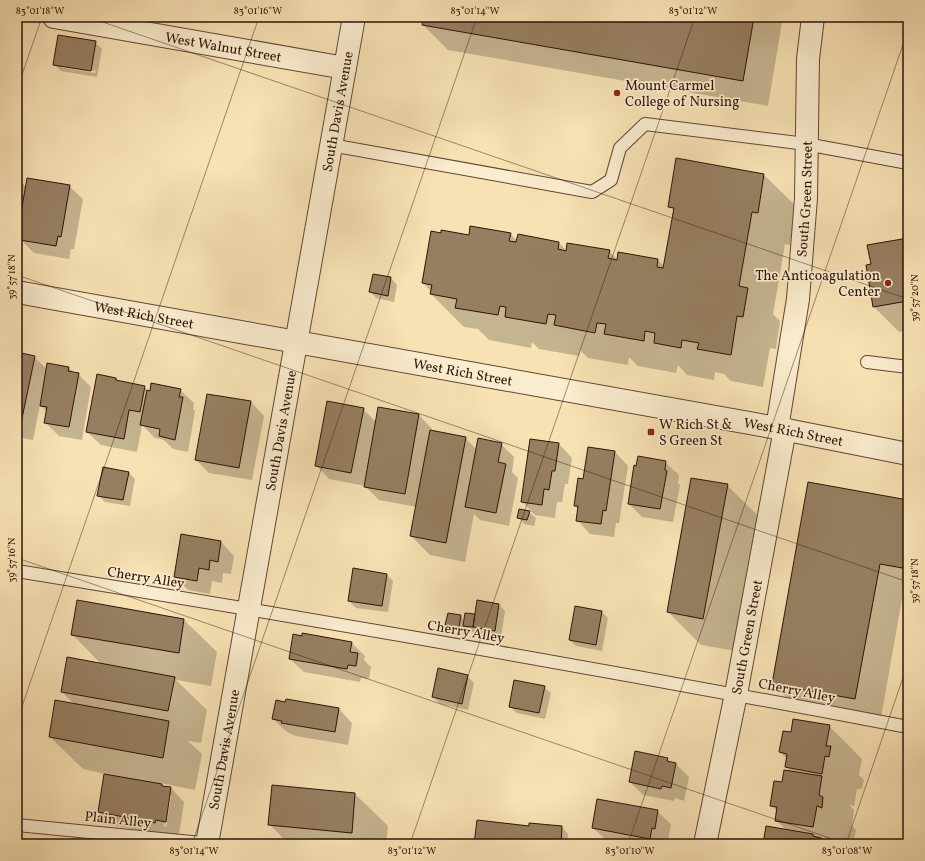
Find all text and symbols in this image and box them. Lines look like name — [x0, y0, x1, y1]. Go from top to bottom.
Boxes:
text: 83°01'18"W — [16, 4, 64, 18]
text: 83°01'16"W — [234, 4, 282, 18]
text: 83°01'14"W — [450, 4, 500, 18]
text: 83°01'12"W — [669, 4, 717, 18]
street label: West Walnut Street — [163, 29, 283, 68]
street label: South Davis Avenue — [319, 50, 359, 174]
place label: Mount Carmel College of Nursing — [625, 77, 739, 112]
marker: Mount Carmel College of Nursing — [612, 88, 622, 98]
street label: South Green Street — [793, 141, 818, 258]
text: 39°57'18"N — [5, 254, 19, 300]
place label: The Anticoagulation Center — [755, 267, 880, 302]
text: 39°57'20"N — [908, 274, 922, 322]
marker: The Anticoagulation Center — [883, 278, 893, 288]
street label: West Rich Street — [92, 298, 195, 334]
street label: West Rich Street — [411, 355, 514, 392]
street label: South Davis Avenue — [262, 369, 302, 493]
street label: West Rich Street — [742, 414, 845, 452]
place label: W Rich St & S Green St — [659, 416, 732, 451]
marker: W Rich St & S Green St — [646, 427, 656, 437]
text: 39°57'16"N — [5, 537, 19, 583]
text: 39°57'18"N — [908, 558, 922, 604]
street label: Cherry Alley — [106, 563, 186, 594]
street label: South Green Street — [728, 578, 768, 696]
street label: Cherry Alley — [426, 616, 506, 649]
street label: Cherry Alley — [757, 675, 837, 708]
street label: South Davis Avenue — [205, 688, 245, 812]
street label: Plain Alley — [84, 808, 153, 833]
text: 83°01'14"W — [169, 844, 219, 858]
text: 83°01'12"W — [388, 844, 436, 858]
text: 83°01'10"W — [605, 844, 655, 858]
text: 83°01'08"W — [822, 844, 872, 858]

